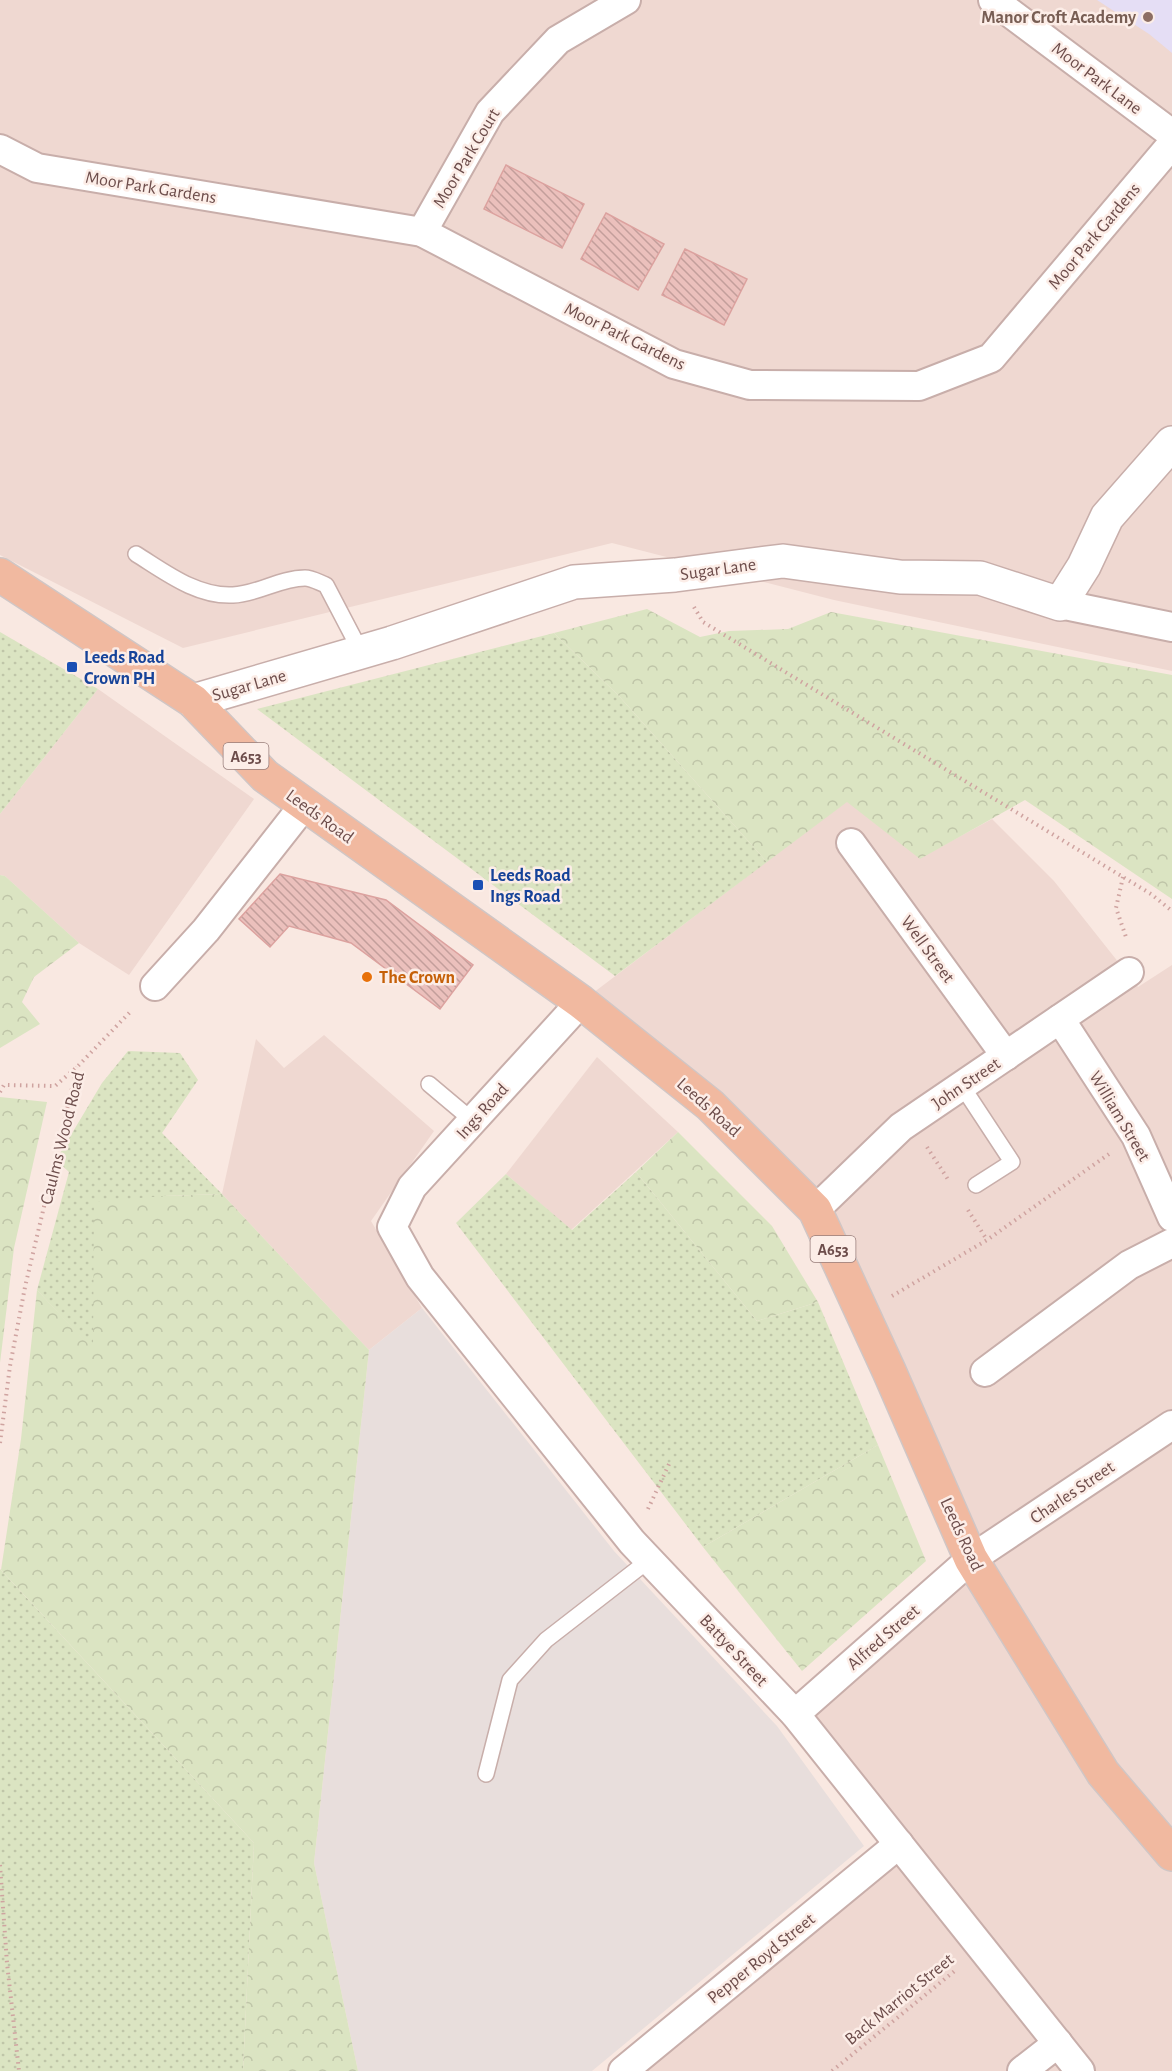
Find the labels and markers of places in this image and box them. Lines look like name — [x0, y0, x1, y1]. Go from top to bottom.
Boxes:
place label: Manor Croft Academy — [981, 9, 1137, 27]
marker: Manor Croft Academy — [1141, 10, 1155, 24]
place label: Leeds Road Crown PH — [84, 649, 165, 688]
marker: Leeds Road Crown PH — [65, 660, 79, 674]
place label: Leeds Road Ings Road — [490, 867, 571, 906]
marker: Leeds Road Ings Road — [471, 878, 485, 892]
place label: The Crown — [379, 969, 455, 987]
marker: The Crown — [360, 970, 374, 984]

